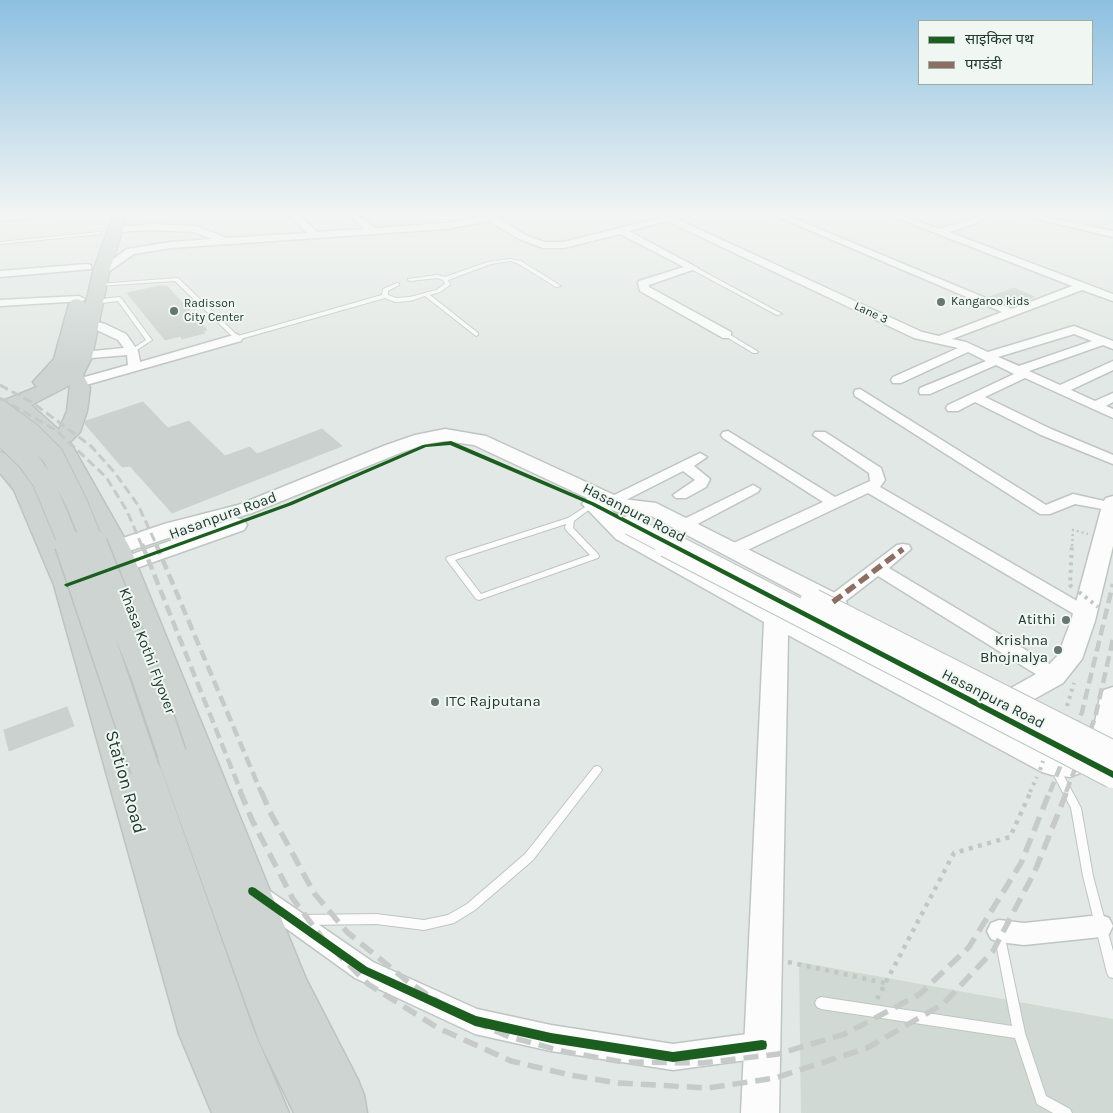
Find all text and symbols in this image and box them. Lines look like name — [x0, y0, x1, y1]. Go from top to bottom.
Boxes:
legend — [918, 20, 1093, 85]
text: साइकिल पथ — [965, 30, 1034, 48]
text: पगडंडी — [965, 55, 1002, 73]
place label: Kangaroo kids — [951, 295, 1030, 309]
marker: Kangaroo kids — [935, 296, 947, 308]
place label: Radisson City Center — [184, 297, 244, 325]
street label: Lane 3 — [852, 299, 890, 327]
marker: Radisson City Center — [168, 305, 180, 317]
street label: Hasanpura Road — [580, 479, 688, 547]
street label: Hasanpura Road — [167, 488, 279, 544]
street label: Khasa Kothi Flyover — [115, 585, 179, 717]
place label: Atithi — [1018, 611, 1056, 629]
marker: Atithi — [1060, 614, 1072, 626]
place label: Krishna Bhojnalya — [980, 632, 1048, 667]
marker: Krishna Bhojnalya — [1052, 644, 1064, 656]
street label: Hasanpura Road — [939, 665, 1047, 733]
place label: ITC Rajputana — [445, 693, 541, 711]
marker: ITC Rajputana — [429, 696, 441, 708]
street label: Station Road — [100, 728, 150, 836]

